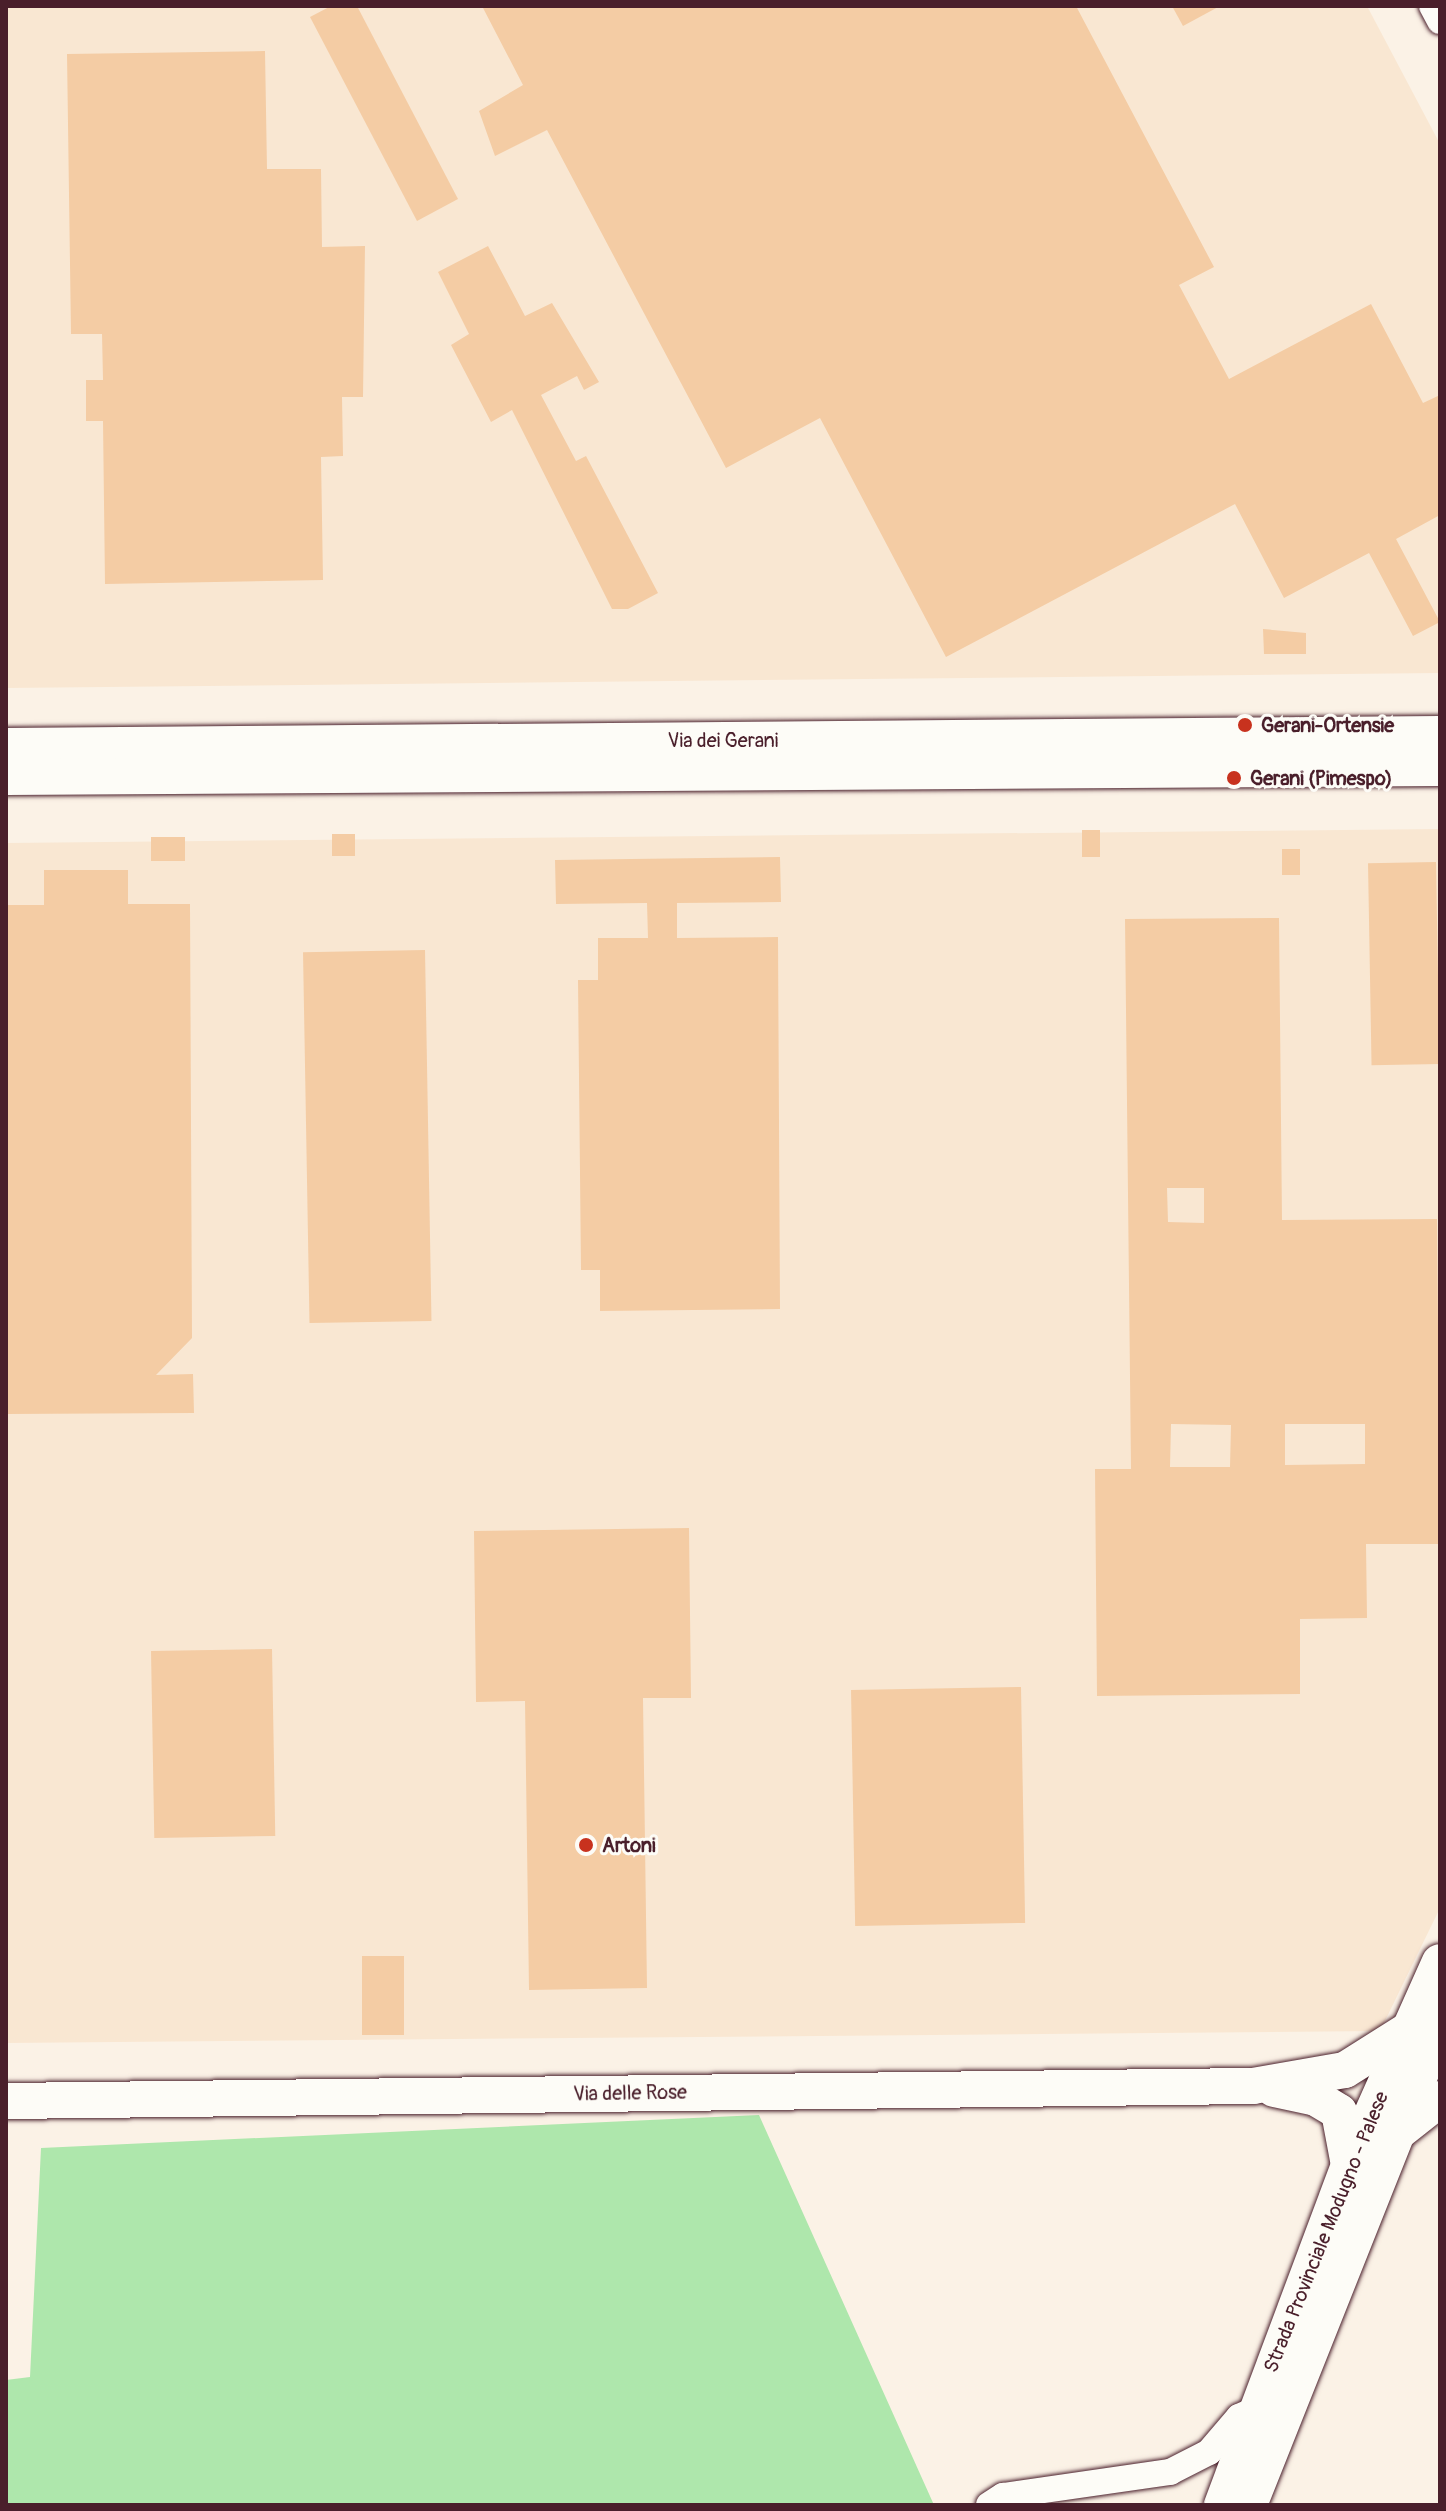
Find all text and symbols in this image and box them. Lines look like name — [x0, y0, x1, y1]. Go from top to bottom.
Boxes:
place label: Gerani-Ortensie — [1261, 713, 1394, 737]
marker: Gerani-Ortensie — [1236, 716, 1254, 734]
street label: Via dei Gerani — [668, 728, 778, 752]
place label: Gerani (Pimespo) — [1250, 766, 1392, 790]
marker: Gerani (Pimespo) — [1225, 769, 1243, 787]
place label: Artoni — [602, 1833, 656, 1857]
marker: Artoni — [577, 1836, 595, 1854]
street label: Via delle Rose — [573, 2080, 687, 2106]
street label: Strada Provinciale Modugno - Palese — [1258, 2088, 1394, 2376]

